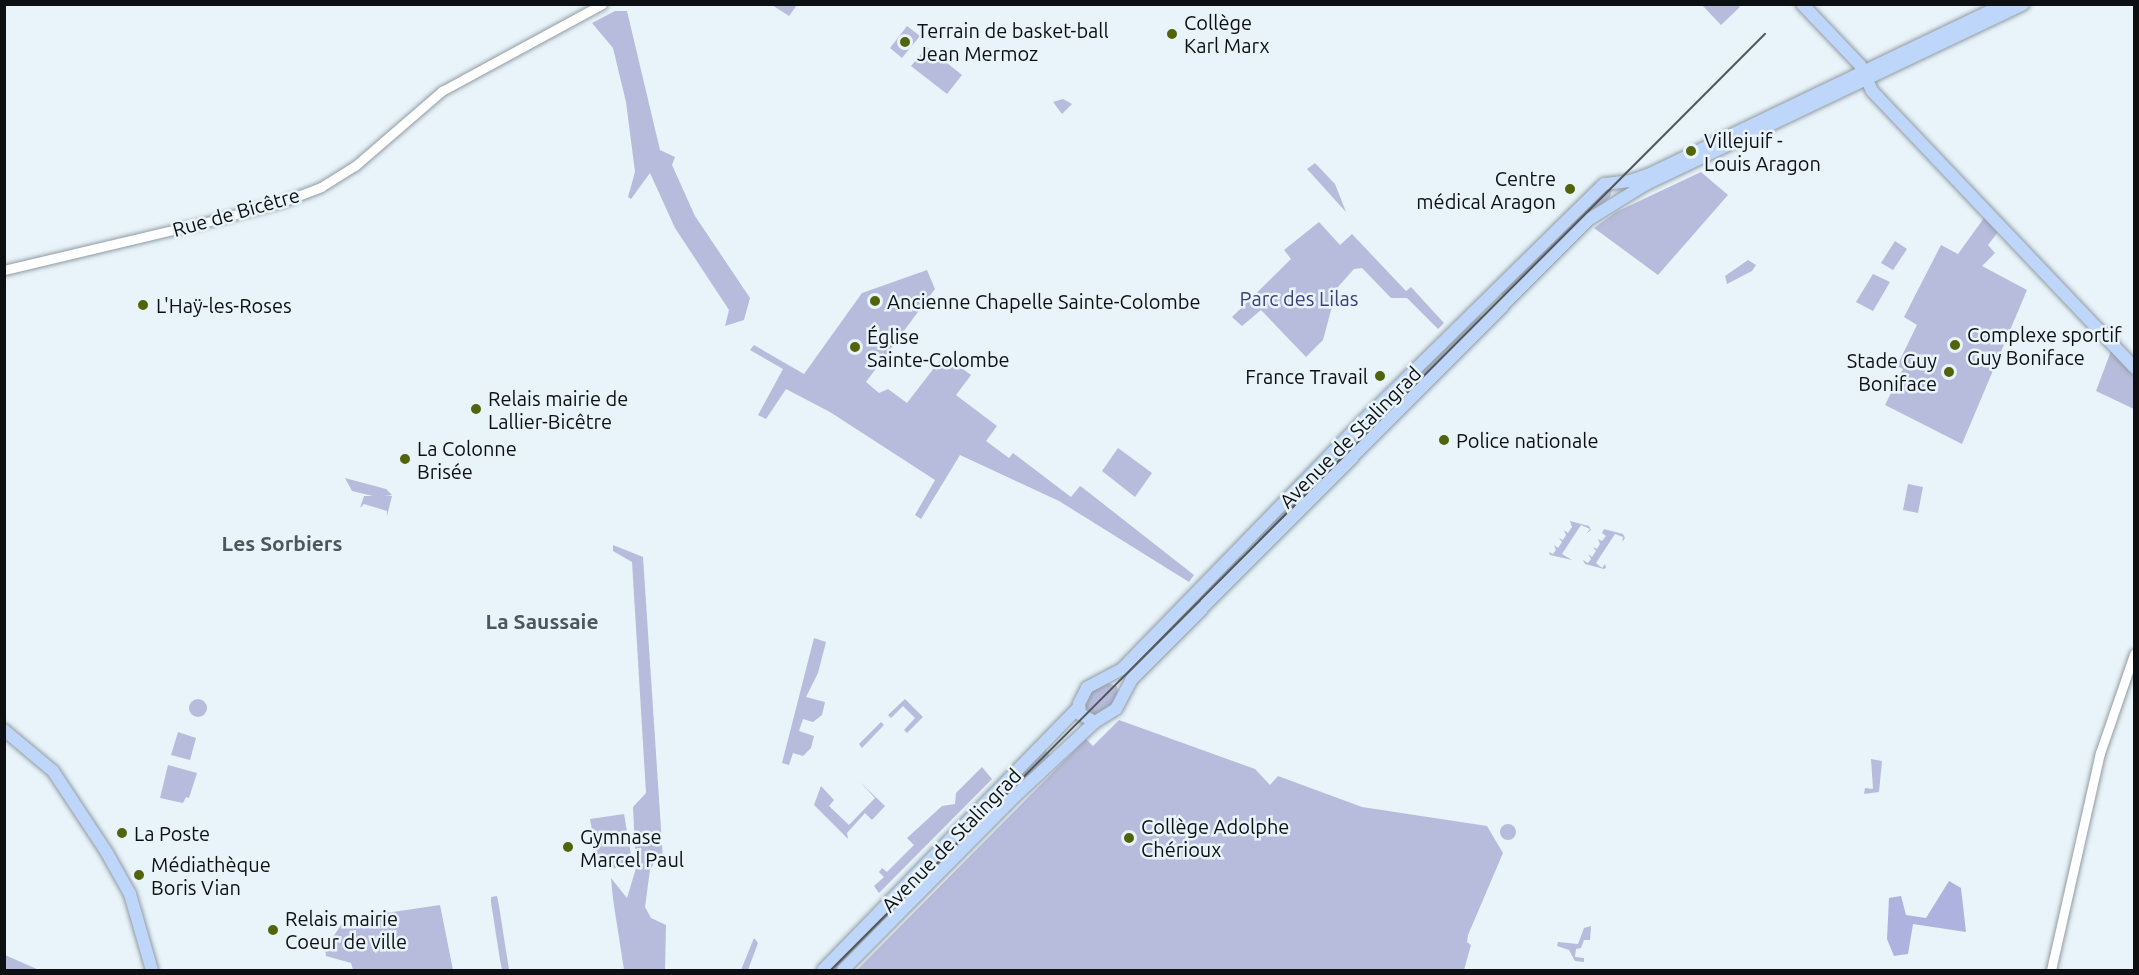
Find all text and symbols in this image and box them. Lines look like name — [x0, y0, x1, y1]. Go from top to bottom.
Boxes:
place label: Collège Karl Marx — [1184, 11, 1269, 58]
place label: Terrain de basket-ball Jean Mermoz — [917, 19, 1109, 66]
marker: Collège Karl Marx — [1165, 27, 1179, 41]
marker: Terrain de basket-ball Jean Mermoz — [898, 35, 912, 49]
place label: Villejuif - Louis Aragon — [1704, 128, 1821, 175]
marker: Villejuif - Louis Aragon — [1682, 142, 1700, 160]
place label: Centre médical Aragon — [1416, 166, 1556, 213]
marker: Centre médical Aragon — [1561, 180, 1579, 198]
street label: Rue de Bicêtre — [170, 182, 302, 242]
park label: Parc des Lilas — [1240, 286, 1358, 310]
place label: Ancienne Chapelle Sainte-Colombe — [887, 289, 1200, 313]
place label: L'Haÿ-les-Roses — [156, 293, 292, 317]
marker: Ancienne Chapelle Sainte-Colombe — [868, 294, 882, 308]
marker: L'Haÿ-les-Roses — [134, 296, 152, 314]
place label: Complexe sportif Guy Boniface — [1967, 322, 2122, 369]
place label: Église Sainte-Colombe — [867, 324, 1010, 371]
marker: Complexe sportif Guy Boniface — [1948, 338, 1962, 352]
marker: Église Sainte-Colombe — [848, 340, 862, 354]
place label: Stade Guy Boniface — [1847, 348, 1937, 395]
street label: Avenue de Stalingrad — [1274, 361, 1426, 513]
place label: France Travail — [1245, 364, 1368, 388]
marker: Stade Guy Boniface — [1942, 365, 1956, 379]
marker: France Travail — [1373, 369, 1387, 383]
place label: Relais mairie de Lallier-Bicêtre — [488, 386, 628, 433]
marker: Relais mairie de Lallier-Bicêtre — [469, 402, 483, 416]
place label: Police nationale — [1456, 428, 1598, 452]
marker: Police nationale — [1437, 433, 1451, 447]
place label: La Colonne Brisée — [417, 436, 517, 483]
marker: La Colonne Brisée — [398, 452, 412, 466]
district label: Les Sorbiers — [222, 530, 342, 556]
district label: La Saussaie — [485, 608, 599, 634]
street label: Avenue de Stalingrad — [876, 763, 1026, 917]
place label: Collège Adolphe Chérioux — [1141, 814, 1289, 861]
place label: La Poste — [134, 821, 210, 845]
place label: Gymnase Marcel Paul — [580, 824, 684, 871]
marker: La Poste — [115, 826, 129, 840]
marker: Collège Adolphe Chérioux — [1122, 831, 1136, 845]
marker: Gymnase Marcel Paul — [561, 840, 575, 854]
place label: Médiathèque Boris Vian — [151, 852, 271, 899]
marker: Médiathèque Boris Vian — [132, 868, 146, 882]
place label: Relais mairie Coeur de ville — [285, 906, 407, 953]
marker: Relais mairie Coeur de ville — [266, 923, 280, 937]

